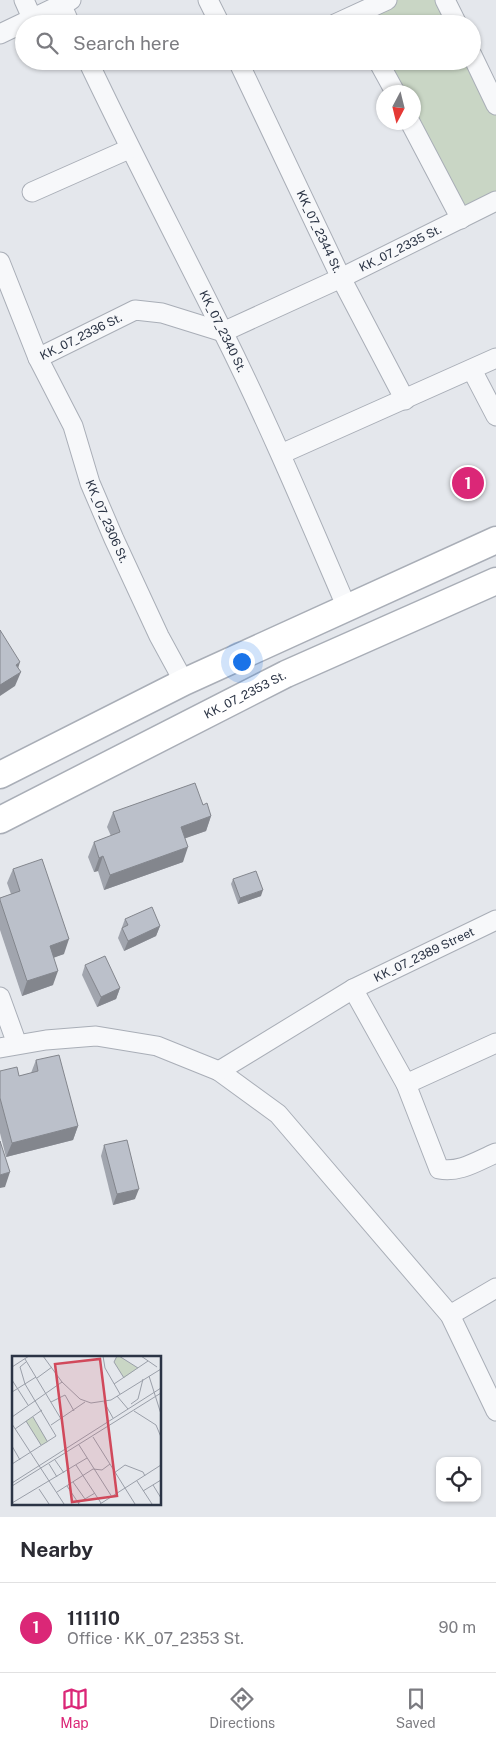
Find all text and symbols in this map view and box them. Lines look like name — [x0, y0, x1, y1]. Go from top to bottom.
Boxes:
search box — [15, 15, 481, 70]
icon: search — [33, 29, 61, 57]
text: Search here — [73, 32, 180, 54]
north arrow — [376, 85, 421, 130]
street label: KK_07_2344 St. — [293, 188, 345, 275]
street label: KK_07_2335 St. — [357, 222, 444, 275]
street label: KK_07_2340 St. — [196, 288, 249, 375]
street label: KK_07_2336 St. — [38, 311, 124, 363]
pin: 1 — [452, 464, 484, 502]
street label: KK_07_2306 St. — [82, 478, 131, 565]
your location — [229, 649, 255, 675]
street label: KK_07_2353 St. — [202, 668, 288, 722]
street label: KK_07_2389 Street — [372, 924, 477, 985]
inset map — [12, 1356, 161, 1504]
map controls — [436, 1457, 481, 1502]
button: locate — [436, 1457, 481, 1502]
text: Nearby — [20, 1537, 93, 1562]
text: 111110 — [67, 1607, 120, 1629]
text: 1 — [33, 1618, 39, 1637]
text: 90 m — [439, 1618, 476, 1637]
text: Office · KK_07_2353 St. — [67, 1629, 244, 1648]
tab: Map — [60, 1685, 89, 1731]
tab: Directions — [209, 1685, 275, 1731]
tab: Saved — [396, 1685, 436, 1731]

